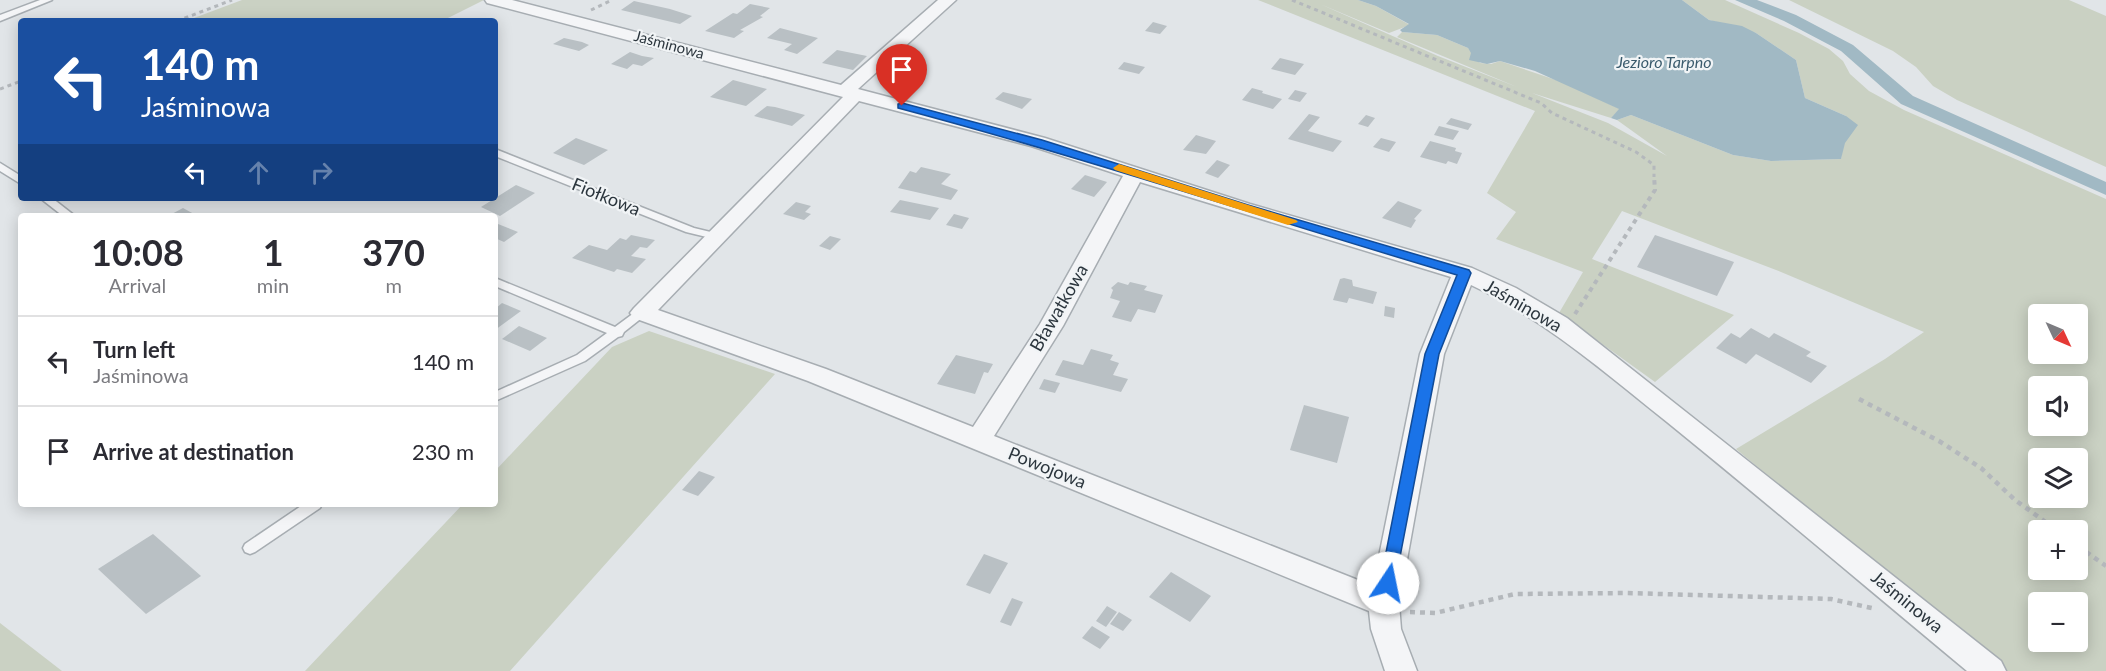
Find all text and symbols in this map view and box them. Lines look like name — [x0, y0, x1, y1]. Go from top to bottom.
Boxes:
street label: Jaśminowa — [632, 26, 706, 62]
text: 140 m — [141, 39, 259, 89]
icon: left — [42, 42, 120, 120]
pin — [876, 44, 927, 106]
water label: Jezioro Tarpno — [1615, 52, 1712, 71]
icon: arrive — [885, 53, 918, 86]
text: Jaśminowa — [141, 90, 270, 123]
icon: left — [179, 156, 212, 189]
icon: ahead — [242, 156, 275, 189]
icon: right — [305, 156, 338, 189]
street label: Fiołkowa — [569, 172, 644, 220]
text: 10:08 — [91, 230, 184, 274]
text: 1 — [263, 230, 284, 274]
text: 370 — [362, 230, 425, 274]
street label: Bławatkowa — [1024, 260, 1092, 355]
text: Arrival — [109, 273, 166, 297]
text: min — [257, 273, 289, 297]
text: m — [385, 273, 402, 297]
street label: Jaśminowa — [1481, 274, 1566, 336]
north arrow — [2028, 304, 2088, 364]
map controls — [2028, 304, 2088, 652]
text: Turn left — [93, 336, 175, 363]
icon: left — [42, 345, 75, 378]
text: 140 m — [412, 348, 474, 375]
text: Jaśminowa — [93, 363, 189, 387]
button: sound — [2028, 376, 2088, 436]
icon: arrive — [42, 435, 75, 468]
text: Arrive at destination — [93, 438, 294, 465]
text: 230 m — [412, 438, 474, 465]
street label: Powojowa — [1005, 442, 1090, 493]
button: layers — [2028, 448, 2088, 508]
button: + — [2028, 520, 2088, 580]
position arrow — [1356, 551, 1420, 615]
street label: Jaśminowa — [1867, 566, 1948, 637]
button: − — [2028, 592, 2088, 652]

